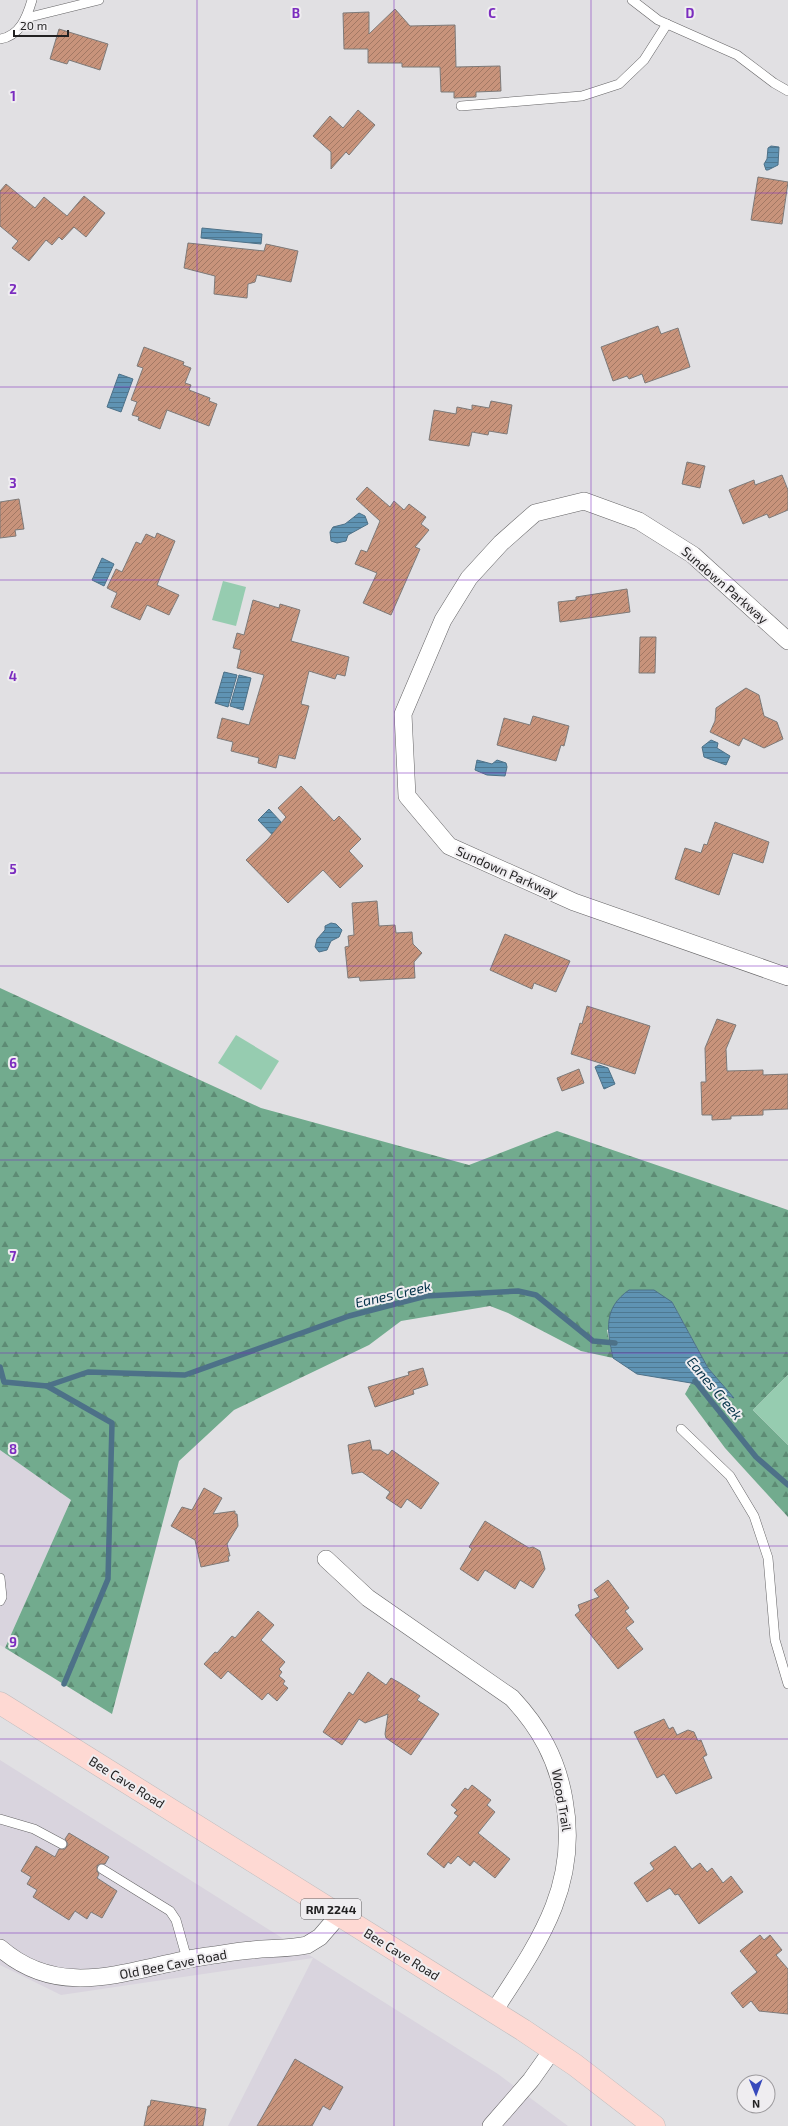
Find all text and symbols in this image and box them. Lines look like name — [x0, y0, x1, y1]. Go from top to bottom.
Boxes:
text: B — [292, 5, 300, 21]
text: C — [488, 5, 496, 21]
text: D — [686, 5, 695, 21]
scale bar — [14, 12, 68, 38]
text: 20 m — [20, 18, 47, 32]
text: 1 — [10, 88, 16, 104]
text: 2 — [9, 281, 17, 297]
text: 3 — [9, 475, 17, 491]
street label: Sundown Parkway — [678, 543, 772, 627]
text: 4 — [9, 668, 17, 684]
street label: Sundown Parkway — [454, 842, 560, 902]
text: 5 — [9, 861, 17, 877]
text: 6 — [9, 1055, 17, 1071]
text: 7 — [10, 1248, 17, 1264]
water label: Eanes Creek — [353, 1277, 433, 1311]
water label: Eanes Creek — [684, 1353, 746, 1423]
text: 8 — [9, 1441, 17, 1457]
text: 9 — [9, 1634, 17, 1650]
street label: Bee Cave Road — [86, 1752, 168, 1812]
street label: Wood Trail — [549, 1768, 575, 1832]
road number: RM 2244 — [301, 1899, 361, 1919]
street label: Bee Cave Road — [361, 1924, 443, 1984]
street label: Old Bee Cave Road — [118, 1946, 228, 1982]
north arrow — [736, 2074, 776, 2114]
text: N — [752, 2098, 760, 2111]

